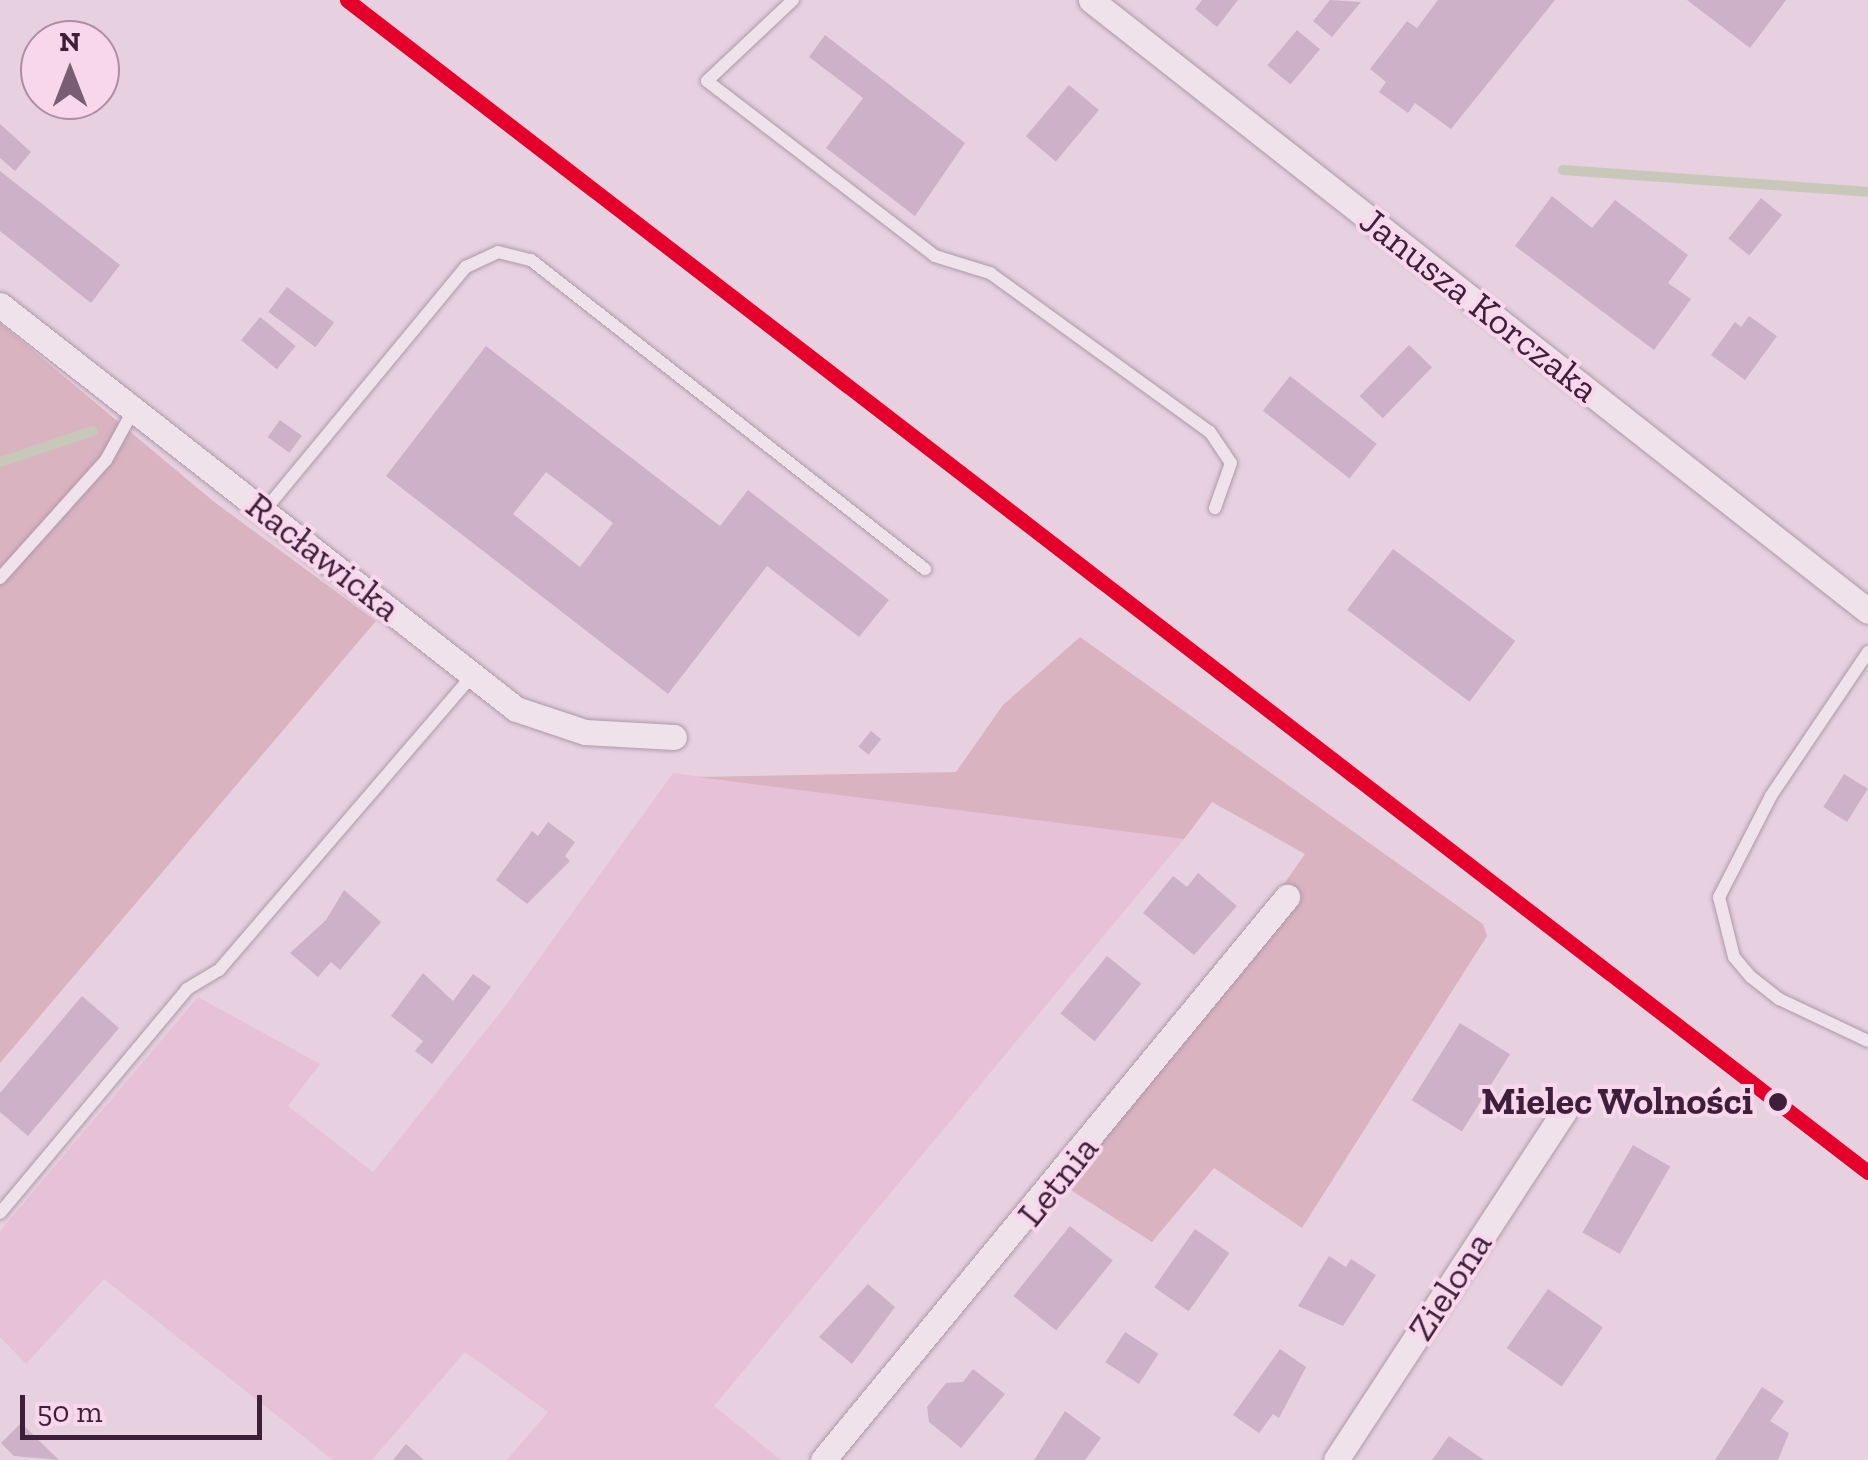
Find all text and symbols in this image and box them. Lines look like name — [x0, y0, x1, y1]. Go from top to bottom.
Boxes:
north arrow — [20, 20, 120, 120]
text: N — [59, 25, 81, 58]
street label: Janusza Korczaka — [1351, 198, 1607, 412]
street label: Racławicka — [237, 483, 409, 631]
place label: Mielec Wolności — [1480, 1079, 1753, 1125]
marker: Mielec Wolności — [1762, 1086, 1794, 1118]
street label: Letnia — [1008, 1126, 1108, 1236]
street label: Zielona — [1398, 1223, 1502, 1349]
scale bar — [25, 1375, 268, 1437]
text: 50 m — [37, 1394, 102, 1430]

